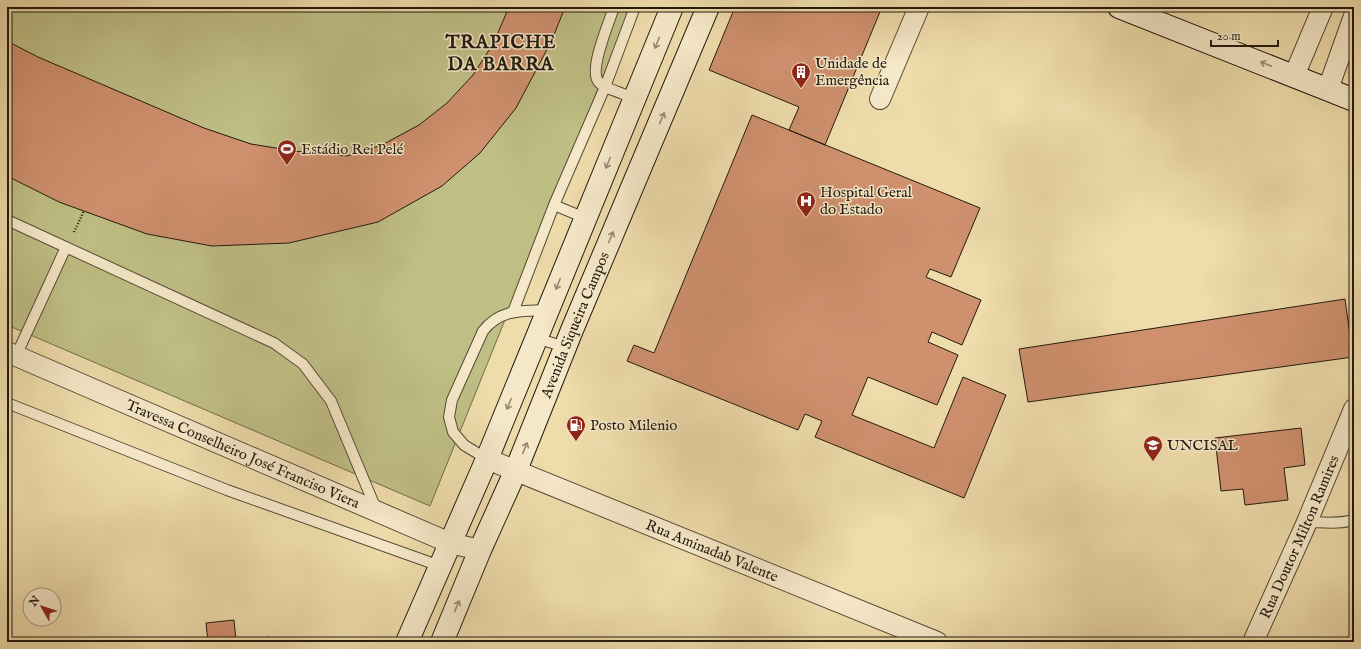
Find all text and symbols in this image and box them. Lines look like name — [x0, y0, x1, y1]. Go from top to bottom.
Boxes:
scale bar — [1211, 22, 1278, 48]
text: 20 m — [1217, 29, 1240, 44]
district label: TRAPICHE DA BARRA — [444, 31, 557, 77]
one-way arrow — [653, 37, 660, 49]
place label: Unidade de Emergência — [815, 54, 890, 90]
one-way arrow — [1260, 60, 1272, 68]
building icon: Unidade de Emergência — [790, 61, 812, 89]
one-way arrow — [659, 112, 667, 124]
sports icon: Estádio Rei Pelé — [276, 138, 298, 166]
place label: Estádio Rei Pelé — [301, 140, 403, 159]
one-way arrow — [603, 157, 611, 169]
place label: Hospital Geral do Estado — [820, 183, 913, 219]
hospital icon: Hospital Geral do Estado — [795, 190, 817, 218]
one-way arrow — [608, 232, 616, 244]
street label: Avenida Siqueira Campos — [536, 249, 614, 402]
one-way arrow — [554, 277, 562, 289]
street label: Travessa Conselheiro José Franciso Viera — [123, 395, 363, 513]
one-way arrow — [505, 398, 512, 410]
fuel station icon: Posto Milenio — [565, 414, 587, 442]
place label: Posto Milenio — [590, 416, 677, 435]
school or university icon: UNCISAL — [1142, 434, 1164, 462]
place label: UNCISAL — [1167, 436, 1239, 455]
one-way arrow — [521, 443, 529, 455]
street label: Rua Doutor Milton Ramires — [1256, 452, 1344, 622]
street label: Rua Aminadab Valente — [643, 516, 781, 586]
north arrow — [22, 587, 62, 627]
text: N — [26, 593, 44, 610]
one-way arrow — [453, 600, 461, 612]

